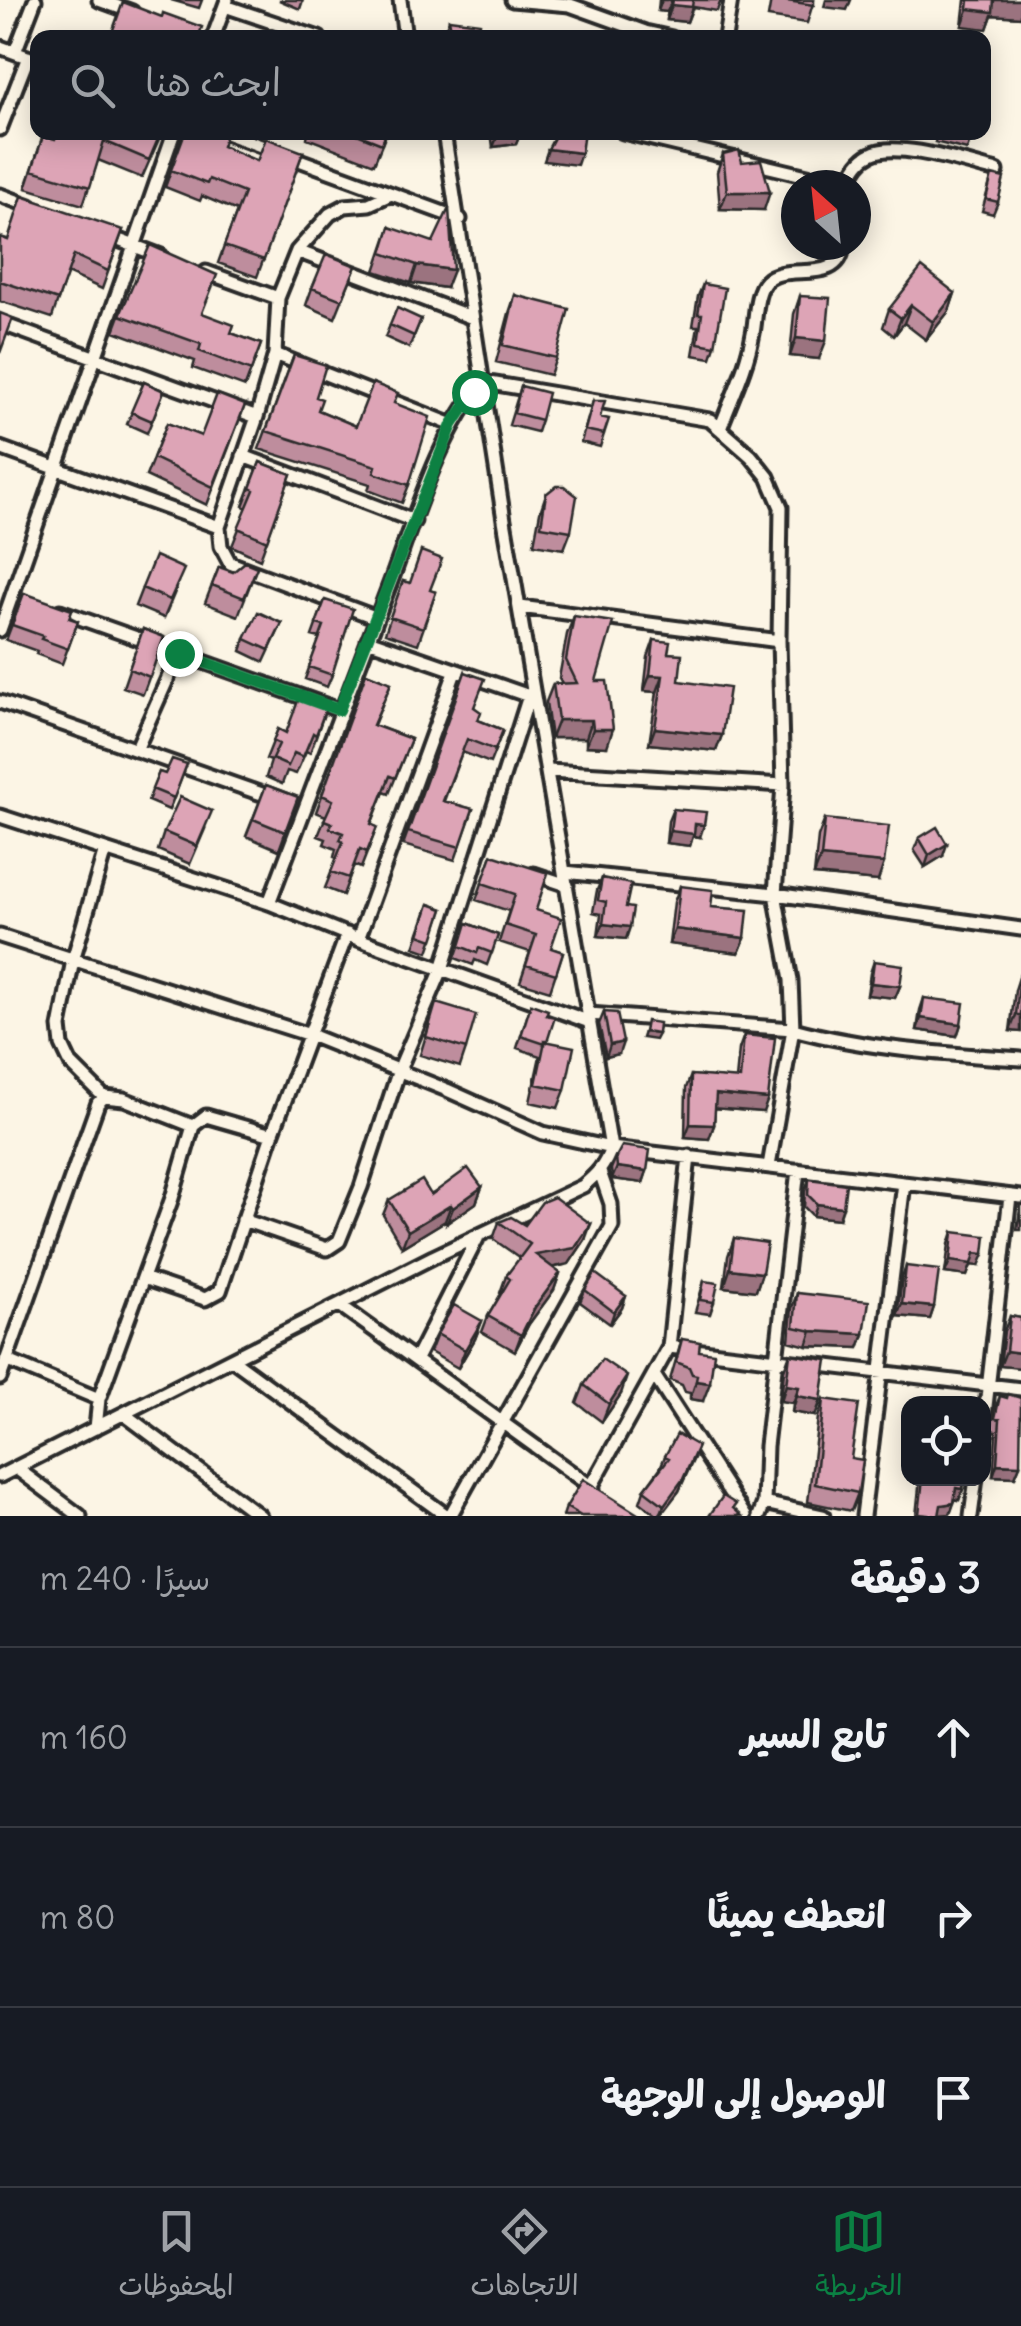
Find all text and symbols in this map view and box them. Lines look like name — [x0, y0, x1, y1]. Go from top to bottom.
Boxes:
search box — [30, 30, 991, 140]
icon: search — [65, 58, 120, 113]
text: ابحث هنا — [145, 59, 281, 106]
north arrow — [781, 170, 871, 260]
route start — [452, 370, 498, 416]
route end — [157, 631, 203, 677]
map controls — [901, 1396, 991, 1486]
button: locate — [901, 1396, 991, 1486]
text: 3 دقيقة — [850, 1552, 981, 1604]
text: سيرًا · 240 m — [40, 1558, 210, 1599]
icon: ahead — [926, 1710, 981, 1765]
text: تابع السير — [742, 1711, 886, 1758]
text: 160 m — [40, 1717, 128, 1758]
icon: right — [926, 1890, 981, 1945]
text: انعطف يمينًا — [707, 1891, 886, 1938]
text: 80 m — [40, 1897, 115, 1938]
icon: arrive — [926, 2070, 981, 2125]
text: الوصول إلى الوجهة — [601, 2071, 886, 2118]
tab: المحفوظات — [118, 2204, 234, 2310]
tab: الاتجاهات — [470, 2204, 579, 2310]
tab: الخريطة — [815, 2204, 903, 2310]

